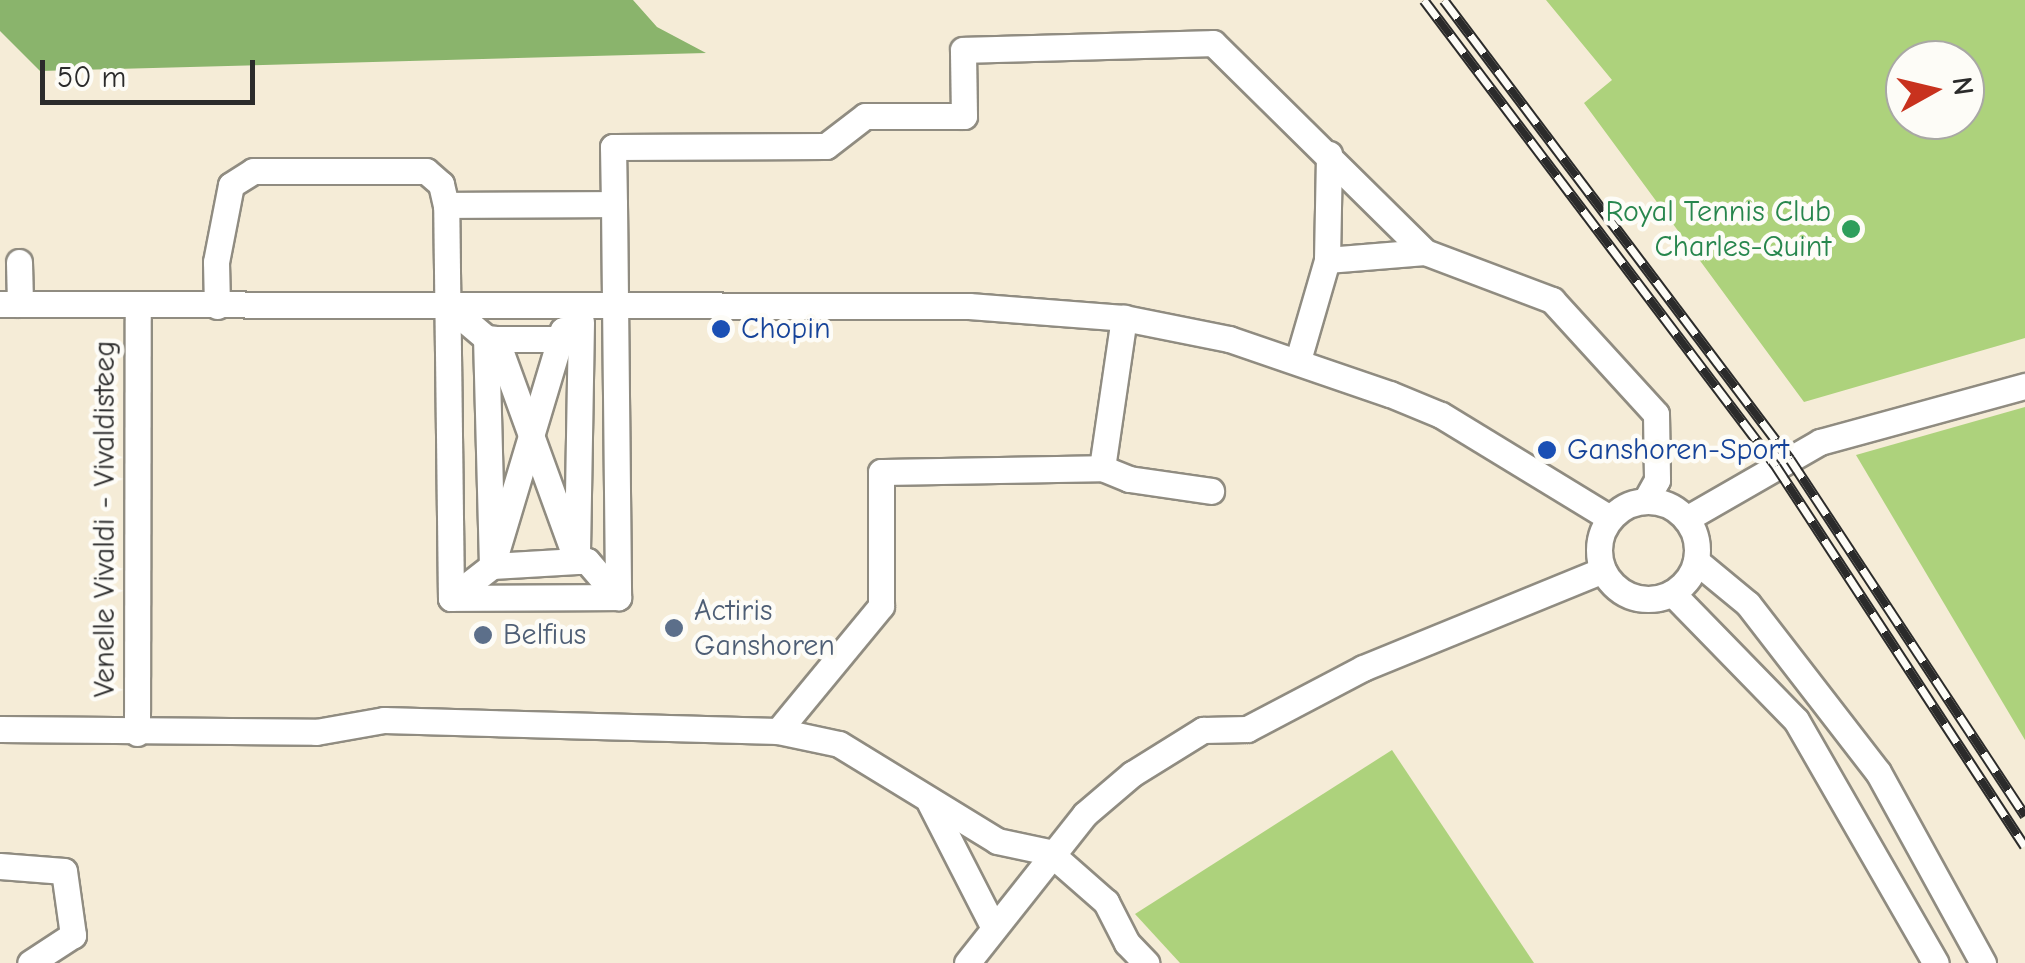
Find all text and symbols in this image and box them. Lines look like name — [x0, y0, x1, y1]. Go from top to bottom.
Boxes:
scale bar — [45, 40, 260, 102]
north arrow — [1885, 40, 1985, 140]
text: 50 m — [57, 60, 126, 95]
text: N — [1946, 75, 1980, 97]
place label: Royal Tennis Club Charles-Quint — [1606, 194, 1831, 264]
marker: Royal Tennis Club Charles-Quint — [1840, 218, 1862, 240]
place label: Chopin — [741, 311, 831, 347]
marker: Chopin — [710, 318, 732, 340]
street label: Venelle Vivaldi - Vivaldisteeg — [87, 341, 123, 697]
place label: Ganshoren-Sport — [1567, 432, 1789, 468]
marker: Ganshoren-Sport — [1536, 439, 1558, 461]
place label: Actiris Ganshoren — [694, 593, 835, 664]
place label: Belfius — [503, 617, 586, 653]
marker: Actiris Ganshoren — [663, 617, 685, 639]
marker: Belfius — [472, 624, 494, 646]

